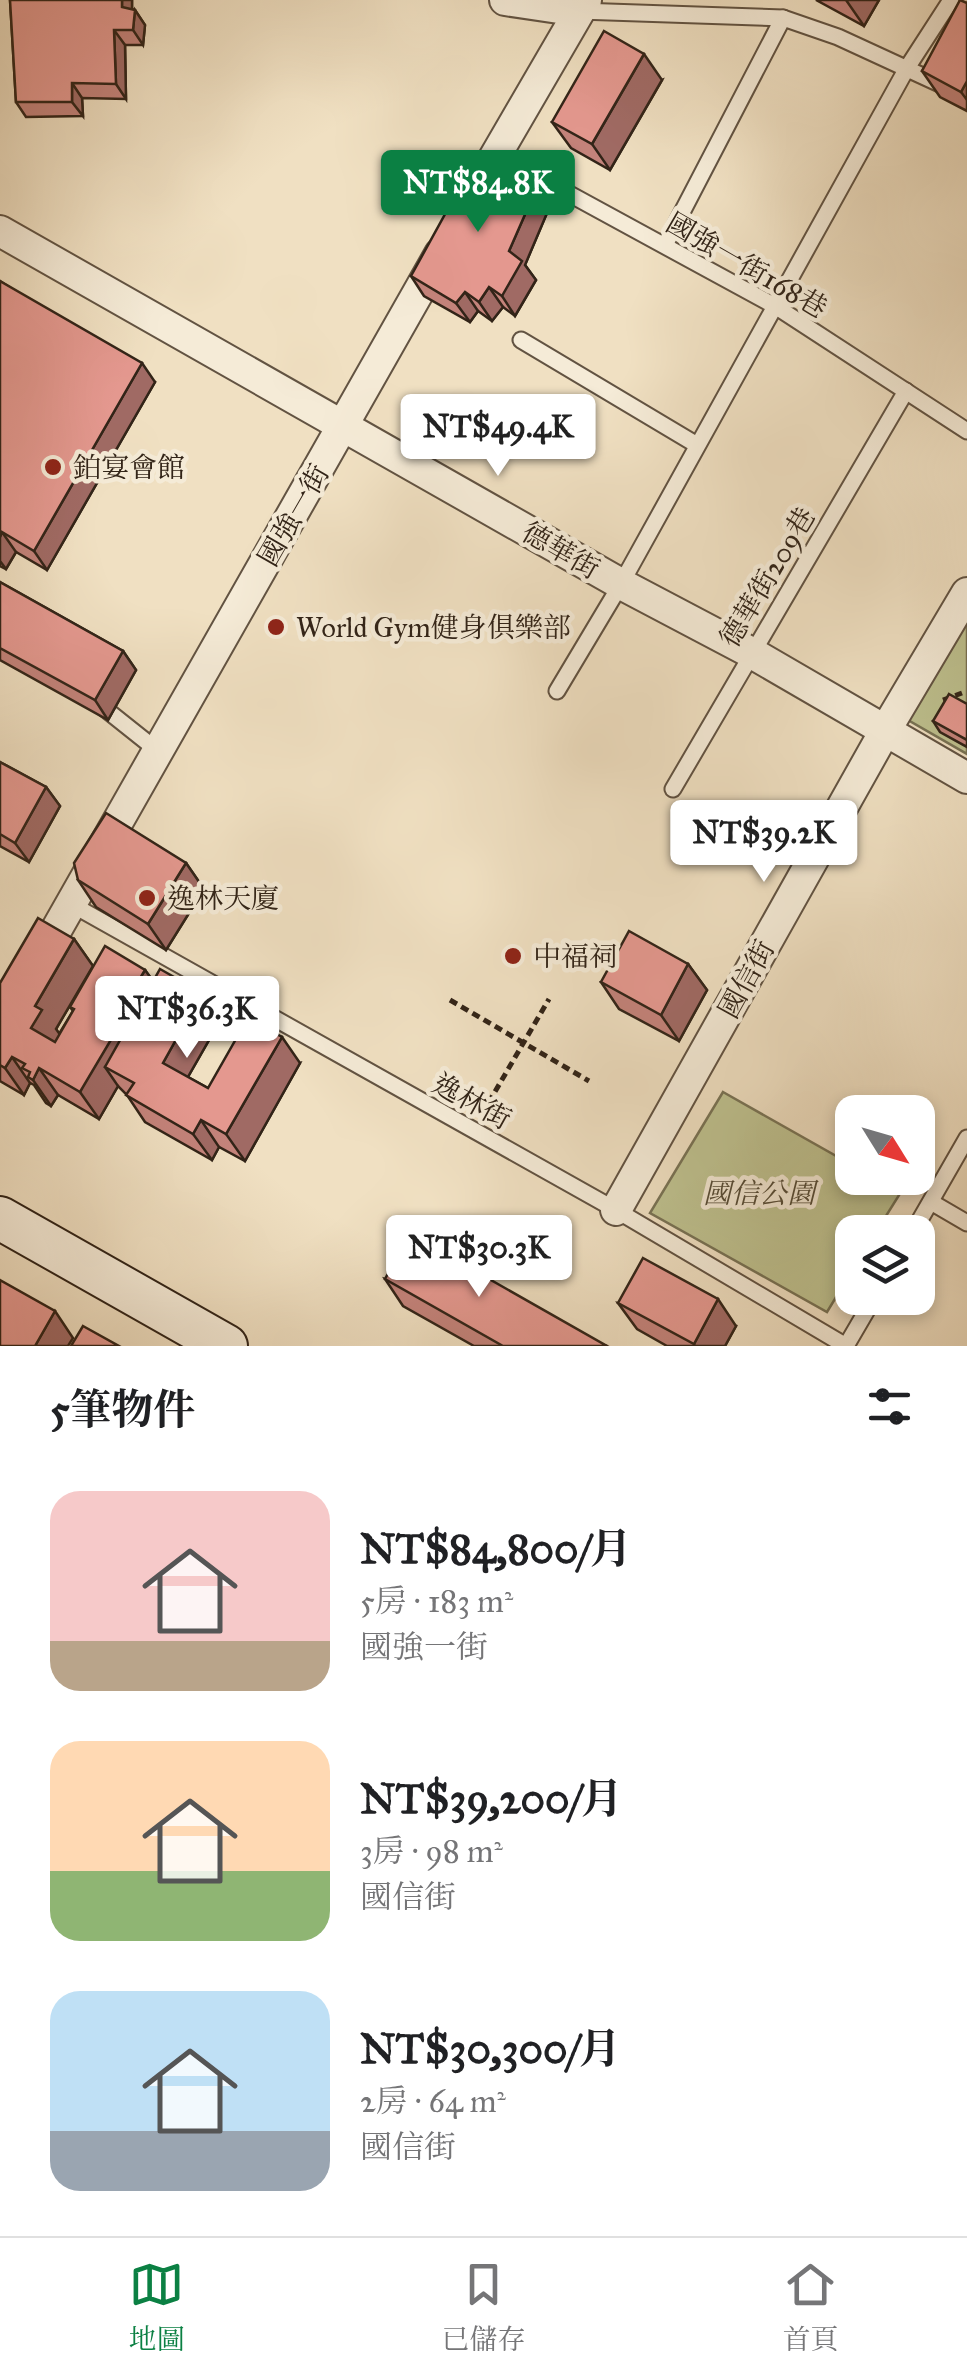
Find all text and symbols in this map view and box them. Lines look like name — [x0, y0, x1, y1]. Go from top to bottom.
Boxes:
pin: NT$84.8K — [375, 150, 581, 235]
text: NT$84.8K — [403, 163, 553, 202]
street label: 國強一街168巷 — [660, 205, 834, 326]
pin: NT$49.4K — [395, 394, 601, 479]
text: NT$49.4K — [423, 407, 573, 446]
place label: 鉑宴會館 — [73, 450, 185, 485]
marker: 鉑宴會館 — [42, 456, 64, 478]
street label: 國強一街 — [250, 458, 337, 573]
street label: 德華街209巷 — [712, 501, 823, 654]
street label: 德華街 — [516, 514, 606, 587]
place label: World Gym健身俱樂部 — [296, 610, 571, 645]
marker: World Gym健身俱樂部 — [265, 616, 287, 638]
pin: NT$39.2K — [661, 800, 867, 885]
text: NT$39.2K — [692, 813, 836, 852]
place label: 逸林天廈 — [167, 881, 279, 916]
marker: 逸林天廈 — [136, 887, 158, 909]
street label: 國信街 — [711, 934, 782, 1024]
place label: 中福祠 — [533, 939, 617, 974]
marker: 中福祠 — [502, 945, 524, 967]
pin: NT$36.3K — [84, 976, 290, 1061]
text: NT$36.3K — [117, 989, 257, 1028]
street label: 逸林街 — [427, 1066, 517, 1137]
north arrow — [835, 1095, 935, 1195]
map controls — [835, 1095, 935, 1315]
park label: 國信公園 — [703, 1176, 819, 1211]
pin: NT$30.3K — [376, 1215, 582, 1300]
button: layers — [835, 1215, 935, 1315]
text: NT$30.3K — [408, 1228, 550, 1267]
icon: filters — [862, 1379, 917, 1434]
text: 5筆物件 — [50, 1384, 196, 1436]
text: NT$84,800/月 — [360, 1523, 632, 1575]
icon: home — [130, 1531, 250, 1651]
text: 5房 · 183 m² — [360, 1582, 513, 1621]
text: 國強一街 — [360, 1628, 488, 1667]
text: NT$39,200/月 — [360, 1773, 623, 1825]
icon: home — [130, 1781, 250, 1901]
text: 3房 · 98 m² — [360, 1832, 503, 1871]
text: 國信街 — [360, 1878, 456, 1917]
text: NT$30,300/月 — [360, 2023, 621, 2075]
icon: home — [130, 2031, 250, 2151]
text: 2房 · 64 m² — [360, 2082, 506, 2121]
text: 國信街 — [360, 2128, 456, 2167]
tab: 地圖 — [128, 2257, 185, 2357]
tab: 已儲存 — [441, 2257, 526, 2357]
tab: 首頁 — [782, 2257, 839, 2357]

